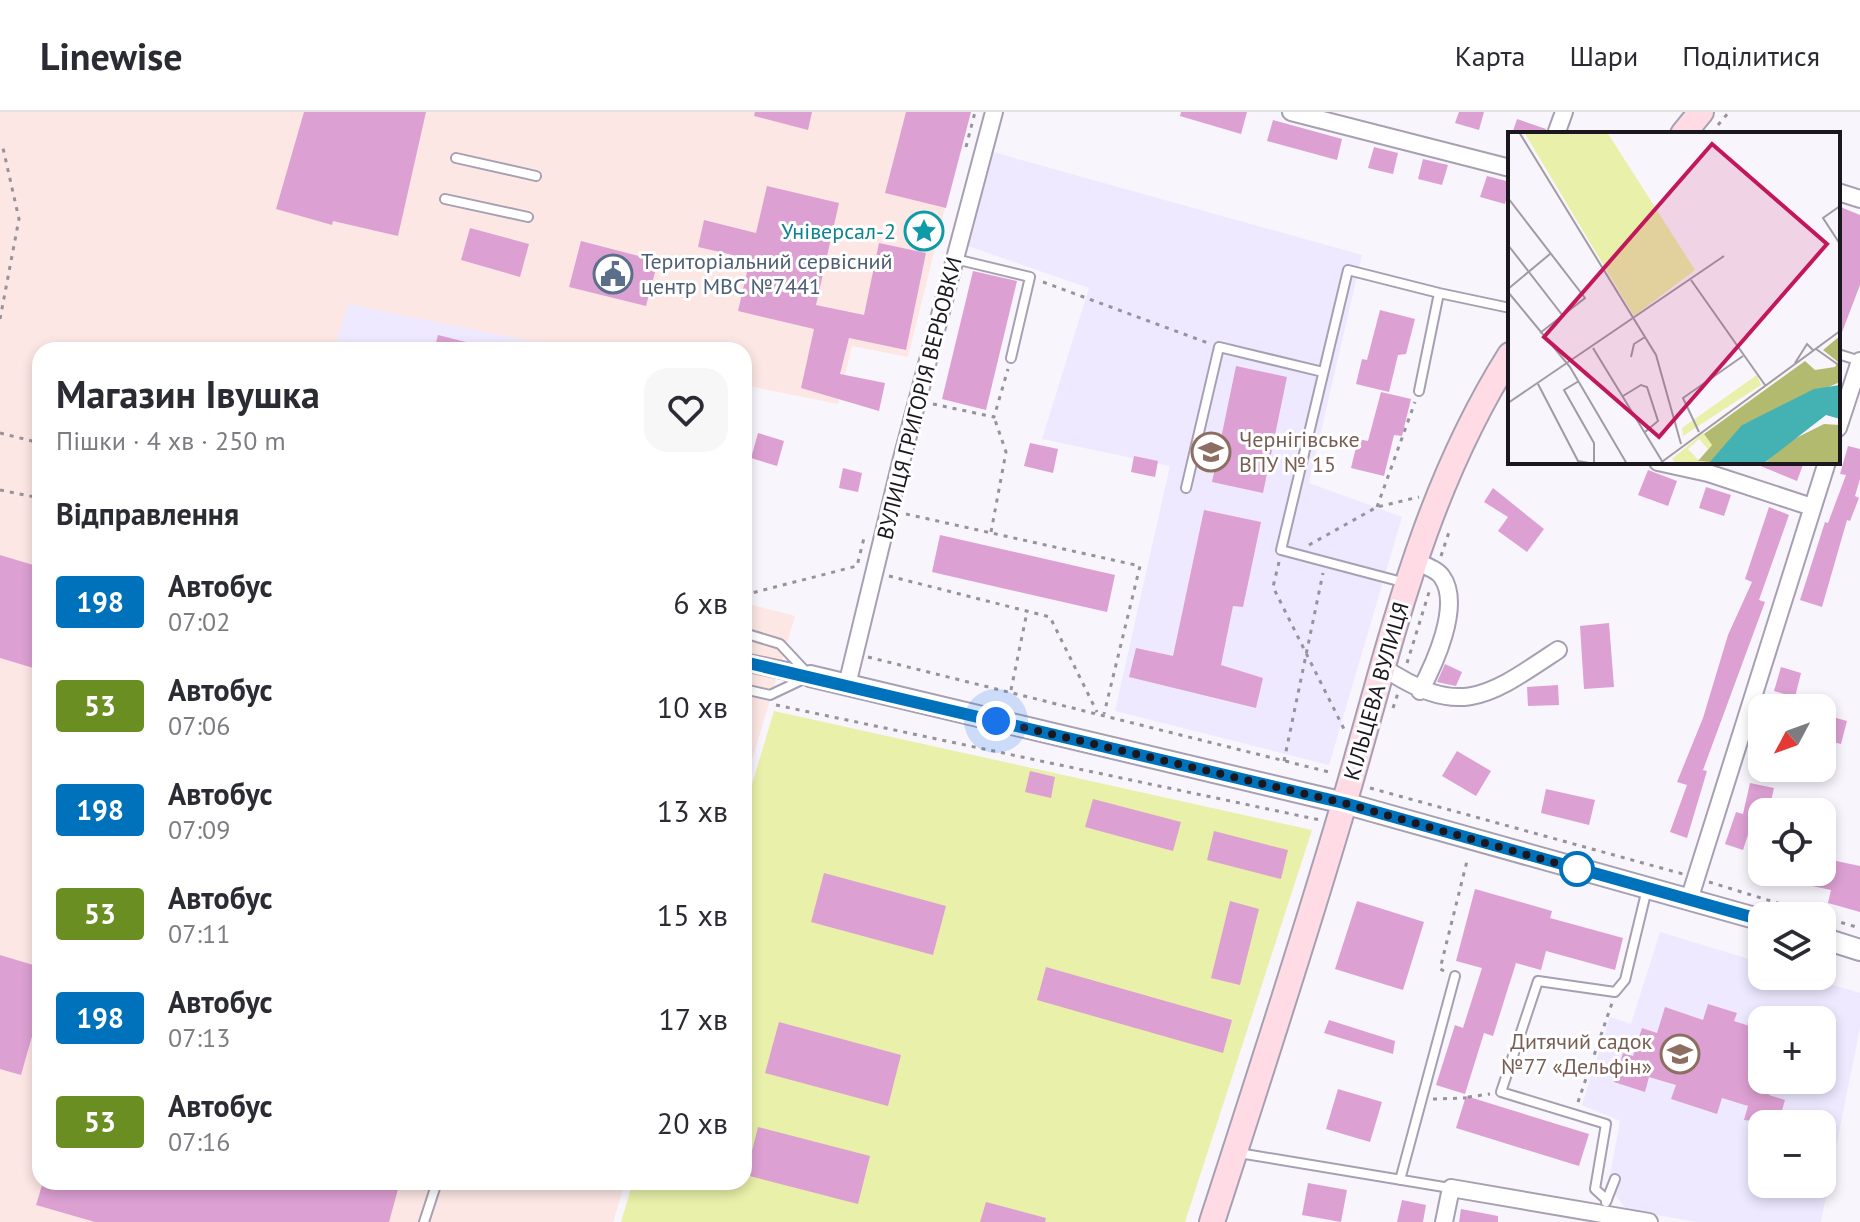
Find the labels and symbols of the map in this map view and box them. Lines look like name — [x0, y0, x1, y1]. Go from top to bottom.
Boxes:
inset map — [1508, 132, 1840, 464]
place icon: Універсал-2 — [903, 210, 945, 252]
place label: Універсал-2 — [781, 217, 896, 245]
place label: Територіальний сервісний центр МВС №7441 — [641, 247, 893, 300]
public building icon: Територіальний сервісний центр МВС №7441 — [592, 253, 634, 295]
street label: ВУЛИЦЯ ГРИГОРІЯ ВЕРЬОВКИ — [870, 254, 968, 542]
place label: Чернігівське ВПУ № 15 — [1239, 425, 1360, 478]
school or university icon: Чернігівське ВПУ № 15 — [1190, 431, 1232, 473]
street label: КІЛЬЦЕВА ВУЛИЦЯ — [1337, 599, 1415, 783]
north arrow — [1748, 694, 1836, 782]
your location — [976, 701, 1016, 741]
unlabelled marker — [1560, 852, 1594, 886]
place label: Дитячий садок №77 «Дельфін» — [1501, 1027, 1652, 1080]
school or university icon: Дитячий садок №77 «Дельфін» — [1659, 1033, 1701, 1075]

